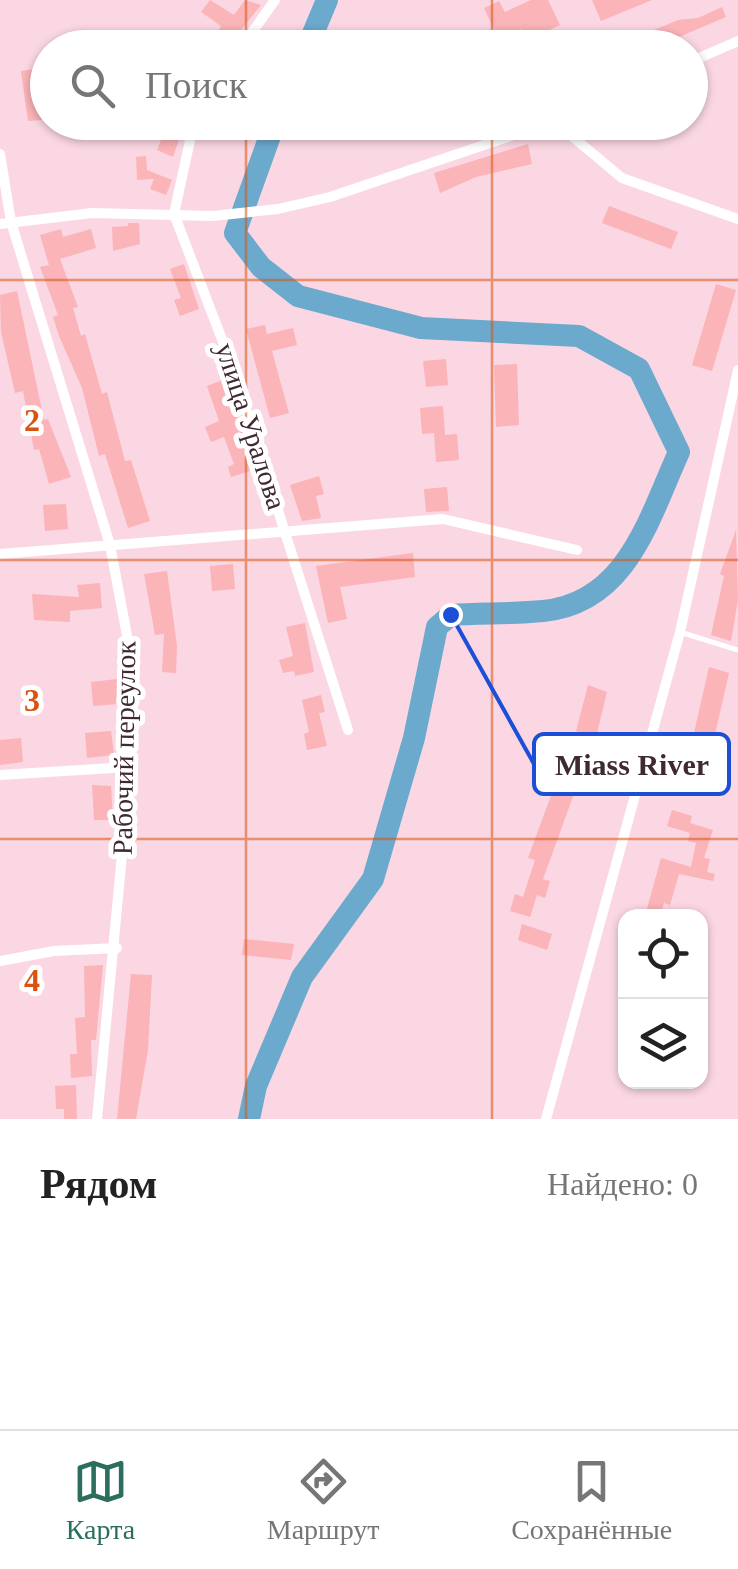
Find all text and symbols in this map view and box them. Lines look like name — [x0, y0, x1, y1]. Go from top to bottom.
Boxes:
search box — [30, 30, 708, 140]
icon: search — [65, 58, 120, 113]
text: Поиск — [145, 64, 247, 106]
street label: улица Уралова — [209, 339, 293, 514]
text: 2 — [24, 402, 40, 438]
street label: Рабочий переулок — [107, 640, 141, 855]
text: 3 — [24, 682, 40, 718]
callout: Miass River — [534, 734, 729, 794]
text: Miass River — [555, 748, 709, 781]
map controls — [618, 909, 708, 1089]
button: locate — [618, 909, 708, 999]
text: 4 — [24, 962, 40, 998]
button: layers — [618, 999, 708, 1089]
text: Рядом — [40, 1161, 157, 1207]
text: Найдено: 0 — [547, 1166, 698, 1202]
tab: Карта — [66, 1454, 135, 1546]
tab: Маршрут — [267, 1454, 380, 1546]
tab: Сохранённые — [511, 1454, 672, 1546]

